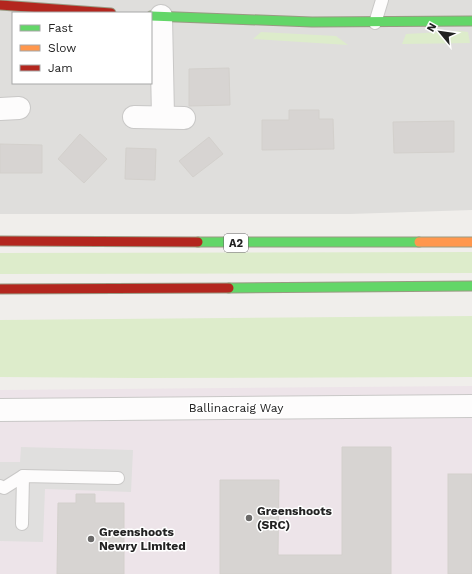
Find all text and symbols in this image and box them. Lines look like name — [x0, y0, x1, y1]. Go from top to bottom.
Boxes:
legend — [12, 12, 152, 84]
north arrow — [420, 12, 460, 52]
text: Fast — [48, 21, 73, 35]
text: N — [424, 21, 439, 34]
text: Slow — [48, 41, 76, 55]
text: Jam — [48, 61, 73, 75]
road number: A2 — [224, 234, 248, 252]
street label: Ballinacraig Way — [189, 401, 284, 415]
place label: Greenshoots (SRC) — [257, 504, 333, 532]
marker: Greenshoots (SRC) — [244, 513, 254, 523]
place label: Greenshoots Newry Limited — [99, 525, 186, 553]
marker: Greenshoots Newry Limited — [86, 534, 96, 544]

